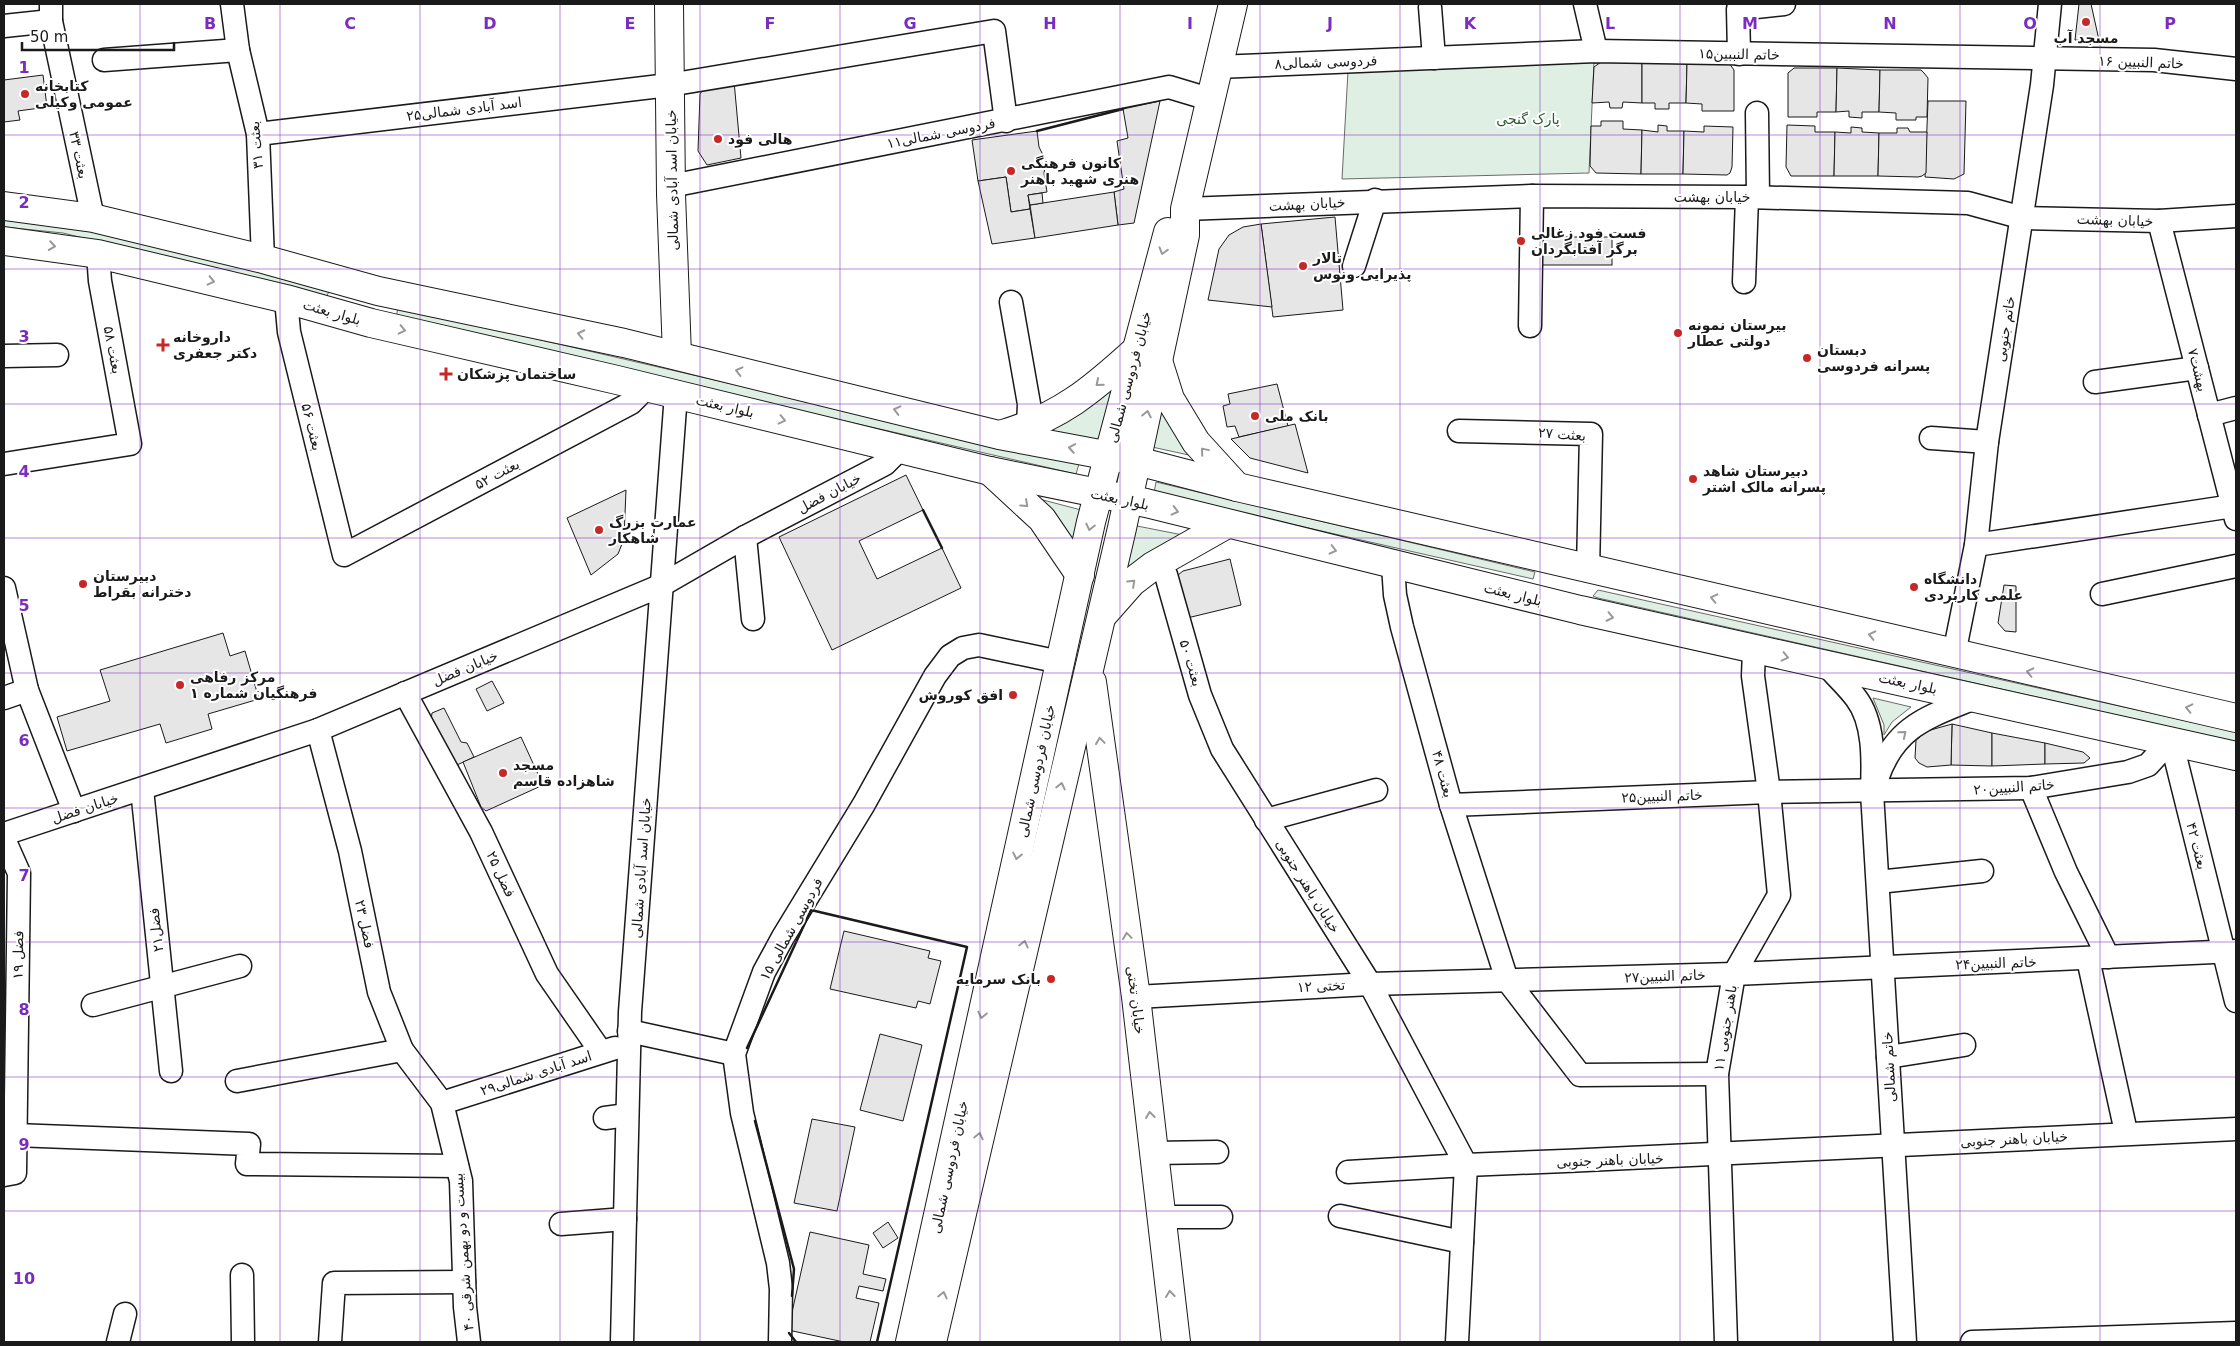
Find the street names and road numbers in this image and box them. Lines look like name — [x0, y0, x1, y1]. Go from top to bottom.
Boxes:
street label: خاتم النببین۱۵ — [1698, 45, 1780, 64]
street label: فردوسی شمالی۸ — [1274, 52, 1378, 73]
street label: خاتم النبیین ۱۶ — [2098, 53, 2184, 72]
street label: اسد آبادی شمالی۲۵ — [405, 94, 523, 124]
street label: خیابان اسد آبادی شمالی — [663, 109, 681, 251]
street label: فردوسی شمالی۱۱ — [885, 115, 997, 152]
street label: بعثت ۳۱ — [246, 120, 266, 170]
street label: بعثت ۳۳ — [66, 130, 92, 180]
street label: خیابان بهشت — [1674, 189, 1750, 206]
street label: خیابان بهشت — [1268, 194, 1346, 215]
street label: خیابان بهشت — [2076, 211, 2154, 230]
street label: خاتم جنوبی — [1992, 295, 2019, 363]
street label: بلوار بعثت — [301, 296, 363, 329]
street label: خیابان فردوسی شمالی — [1104, 310, 1155, 445]
street label: بعثت ۵۸ — [101, 325, 125, 375]
street label: بهشت۷ — [2184, 347, 2211, 394]
street label: بلوار بعثت — [694, 392, 756, 421]
street label: بعثت ۵۶ — [298, 402, 326, 452]
street label: بعثت ۲۷ — [1537, 424, 1587, 444]
street label: بعثت ۵۲ — [472, 456, 522, 492]
street label: خیابان فضل — [795, 470, 863, 516]
street label: بلوار بعثت — [1089, 485, 1151, 514]
street label: بلوار بعثت — [1482, 579, 1544, 610]
street label: بعثت ۵۰ — [1176, 638, 1206, 688]
street label: خیابان فضل — [430, 647, 500, 689]
street label: بلوار بعثت — [1877, 669, 1939, 698]
street label: خیابان فردوسی شمالی — [1014, 703, 1059, 839]
street label: بعثت ۴۸ — [1429, 749, 1457, 799]
street label: خاتم النبیین۲۰ — [1973, 776, 2055, 799]
street label: خاتم النبیین۲۵ — [1621, 787, 1703, 806]
street label: خیابان فضل — [49, 790, 121, 826]
street label: خیابان اسد آبادی شمالی — [628, 797, 654, 939]
street label: بعثت ۴۲ — [2183, 821, 2211, 871]
street label: خیابان باهنر جنوبی — [1272, 836, 1343, 936]
street label: فضل ۲۵ — [483, 848, 519, 900]
street label: فردوسی شمالی ۱۵ — [756, 875, 827, 984]
street label: فضل ۲۳ — [352, 898, 378, 950]
street label: فضل۲۱ — [146, 907, 166, 953]
street label: فضل ۱۹ — [10, 930, 26, 980]
street label: خاتم النبیین۲۴ — [1955, 954, 2037, 973]
street label: خیابان تختی — [1124, 965, 1148, 1035]
street label: خاتم النبیین۲۷ — [1624, 967, 1706, 986]
street label: تختی ۱۲ — [1296, 977, 1346, 995]
street label: باهنر جنوبی ۱۱ — [1710, 984, 1741, 1072]
street label: خاتم شمالی — [1879, 1031, 1900, 1103]
street label: اسد آبادی شمالی۲۹ — [478, 1047, 594, 1099]
street label: خیابان فردوسی شمالی — [927, 1099, 972, 1235]
street label: خیابان باهنر جنوبی — [1960, 1128, 2068, 1151]
street label: خیابان باهنر جنوبی — [1556, 1150, 1664, 1171]
street label: بیست و دو بهمن شرقی ۴۰ — [449, 1172, 478, 1332]

